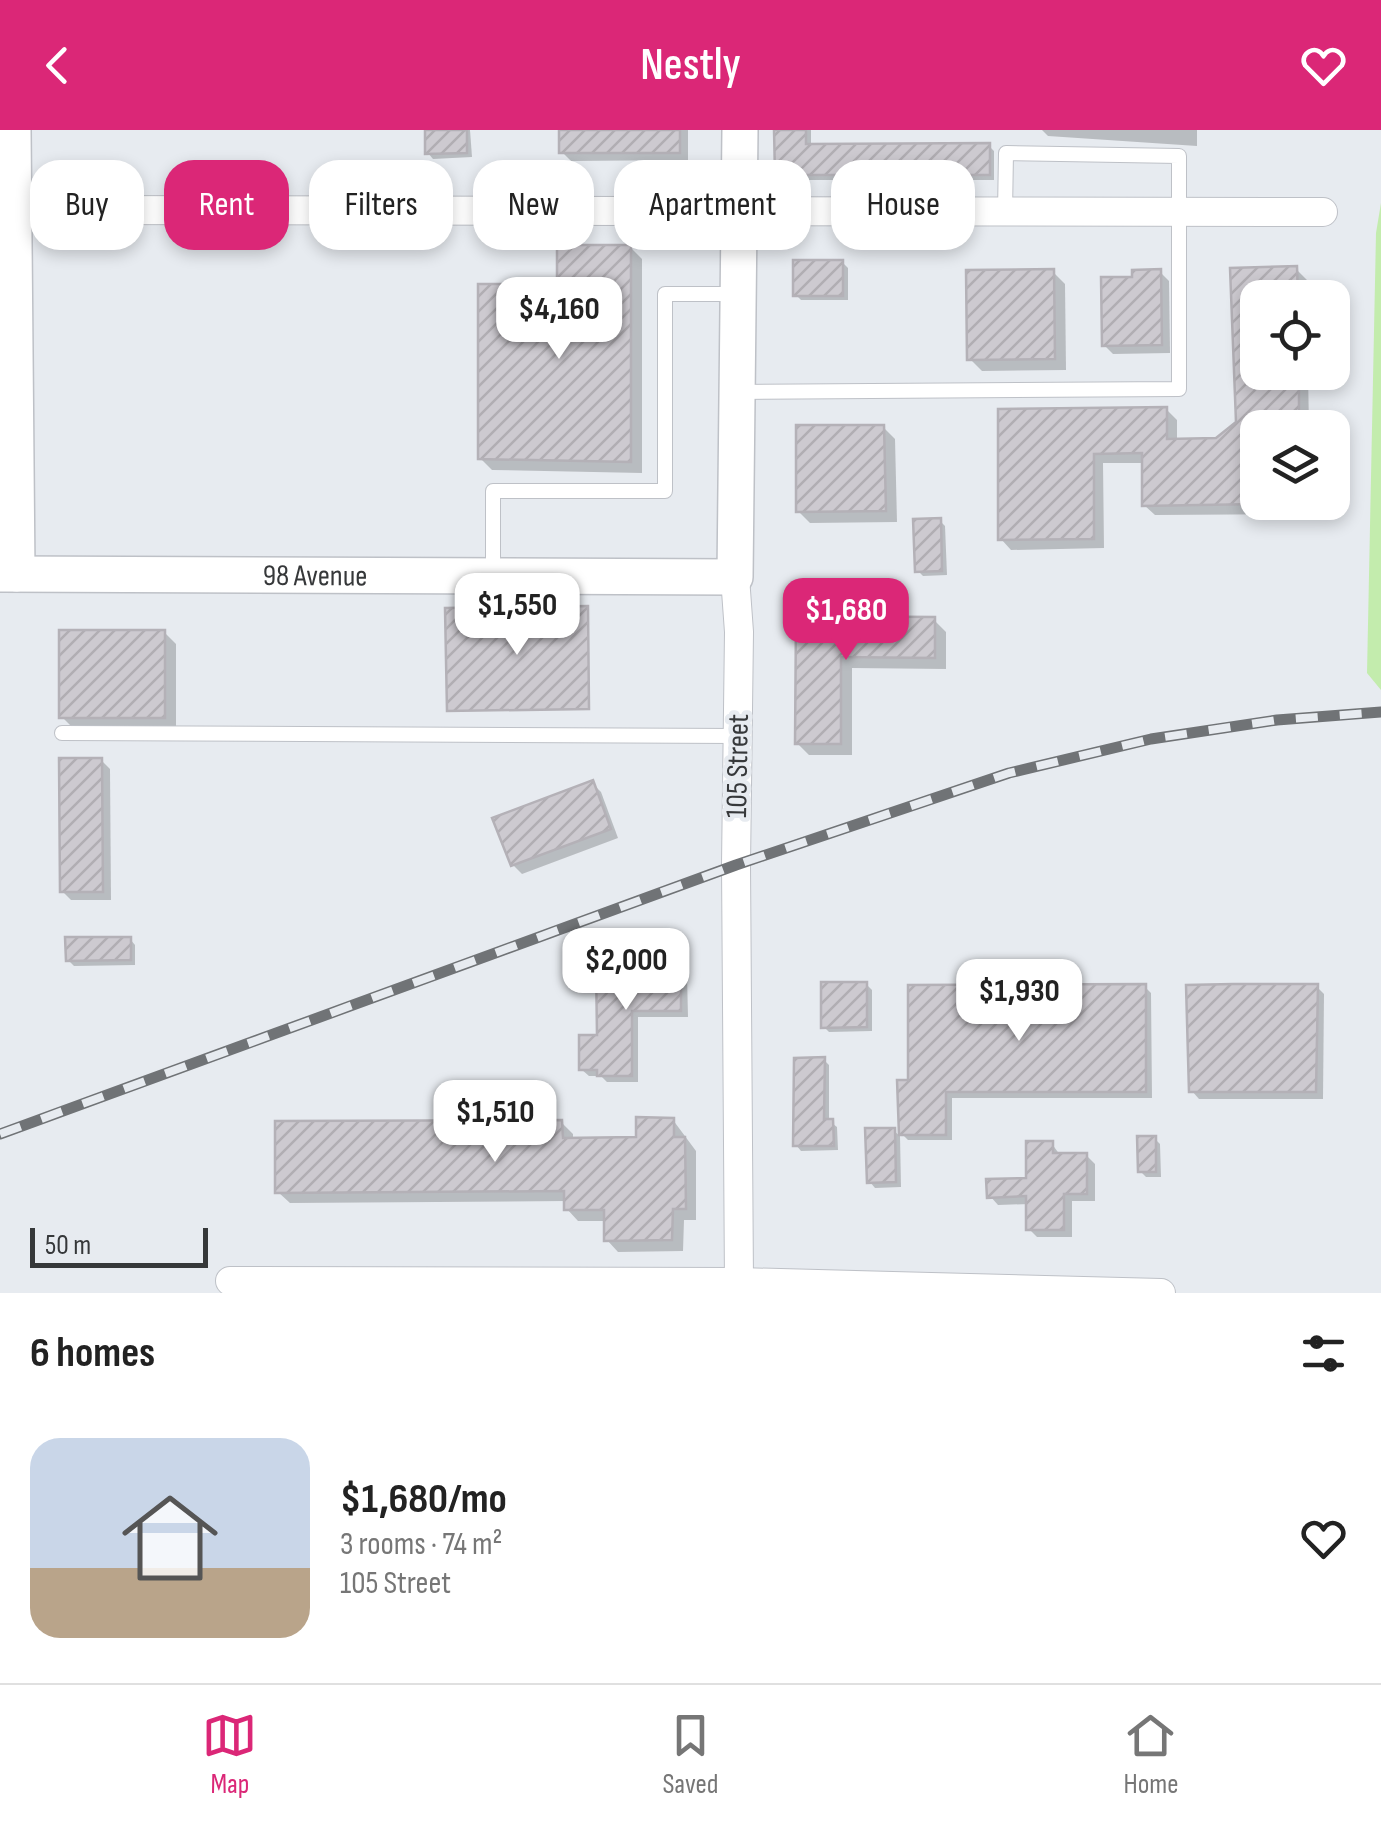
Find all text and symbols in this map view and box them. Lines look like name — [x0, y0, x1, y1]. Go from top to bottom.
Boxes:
icon: back — [30, 38, 85, 93]
text: Nestly — [640, 38, 741, 93]
icon: heart — [1296, 38, 1351, 93]
chip: Buy — [30, 160, 144, 250]
chip: Rent — [164, 160, 289, 250]
chip: Filters — [309, 160, 453, 250]
chip: New — [473, 160, 594, 250]
chip: Apartment — [614, 160, 811, 250]
chip: House — [831, 160, 975, 250]
pin: $4,160 — [478, 277, 640, 362]
map controls — [1240, 280, 1350, 520]
button: locate — [1240, 280, 1350, 390]
text: $4,160 — [518, 290, 600, 329]
button: layers — [1240, 410, 1350, 520]
street label: 98 Avenue — [263, 558, 367, 594]
pin: $1,550 — [436, 573, 598, 658]
pin: $1,680 — [765, 578, 927, 663]
text: $1,550 — [477, 586, 557, 625]
text: $1,680 — [805, 591, 887, 630]
street label: 105 Street — [719, 714, 757, 818]
pin: $2,000 — [545, 928, 707, 1013]
text: $2,000 — [584, 941, 668, 980]
pin: $1,930 — [938, 959, 1100, 1044]
text: $1,930 — [978, 972, 1060, 1011]
pin: $1,510 — [414, 1080, 576, 1165]
text: $1,510 — [455, 1093, 535, 1132]
scale bar — [30, 1223, 208, 1268]
text: 50 m — [45, 1229, 91, 1262]
icon: filters — [1296, 1326, 1351, 1381]
text: 6 homes — [30, 1328, 155, 1379]
text: $1,680/mo — [340, 1474, 507, 1525]
icon: home — [110, 1478, 230, 1598]
icon: heart — [1296, 1511, 1351, 1566]
text: 3 rooms · 74 m² — [340, 1525, 502, 1564]
text: 105 Street — [340, 1564, 451, 1603]
tab: Map — [202, 1708, 257, 1801]
tab: Saved — [662, 1708, 719, 1801]
tab: Home — [1123, 1708, 1179, 1801]

